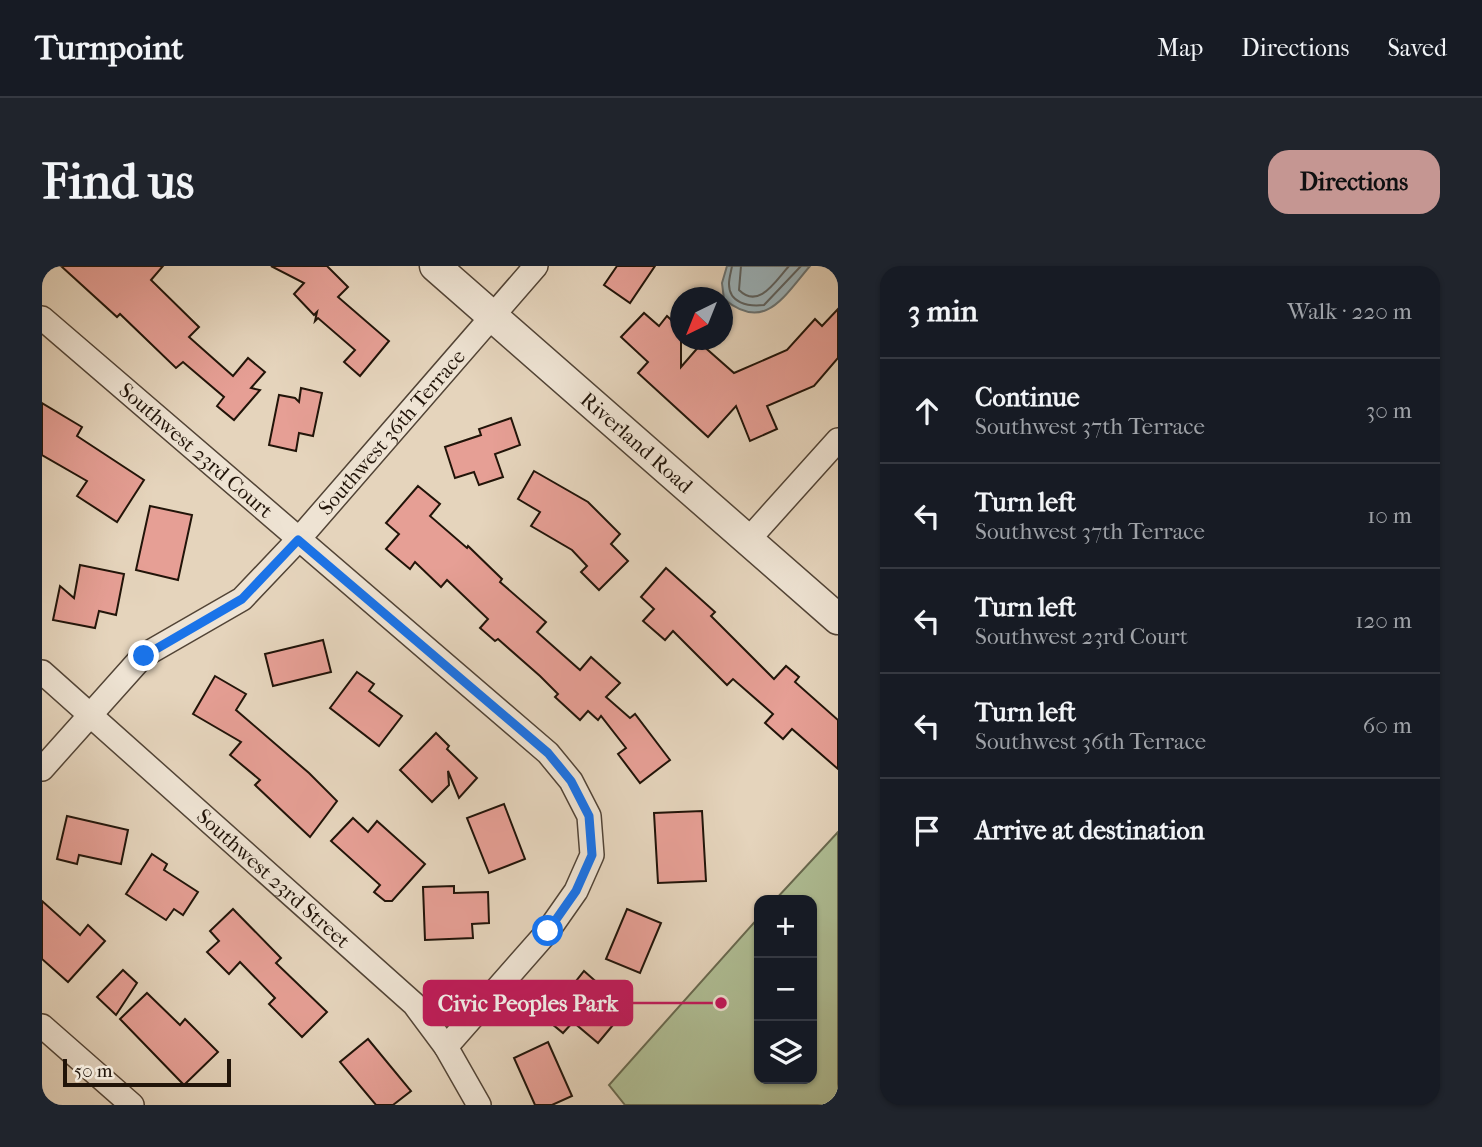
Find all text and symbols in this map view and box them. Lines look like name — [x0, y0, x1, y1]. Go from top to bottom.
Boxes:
text: Turnpoint — [35, 29, 183, 68]
text: Map — [1157, 34, 1203, 62]
text: Directions — [1241, 34, 1349, 62]
text: Saved — [1387, 34, 1447, 62]
button: Directions — [1268, 150, 1440, 214]
text: Find us — [42, 153, 194, 211]
north arrow — [670, 287, 733, 350]
text: 3 min — [908, 294, 978, 329]
text: Walk · 220 m — [1287, 298, 1412, 325]
street label: Southwest 36th Terrace — [313, 345, 470, 520]
street label: Southwest 23rd Court — [114, 378, 278, 523]
text: Continue — [975, 382, 1080, 413]
street label: Riverland Road — [576, 387, 698, 498]
icon: ahead — [908, 392, 946, 430]
text: 30 m — [1366, 397, 1412, 424]
text: Southwest 37th Terrace — [975, 413, 1205, 440]
text: Turn left — [975, 487, 1076, 518]
icon: left — [908, 497, 946, 535]
text: 10 m — [1367, 502, 1412, 529]
text: Southwest 37th Terrace — [975, 518, 1205, 545]
text: Turn left — [975, 592, 1076, 623]
icon: left — [908, 602, 946, 640]
text: 120 m — [1355, 607, 1412, 634]
text: Southwest 23rd Court — [975, 623, 1188, 650]
route end — [128, 640, 159, 671]
text: Turn left — [975, 697, 1076, 728]
icon: left — [908, 707, 946, 745]
text: 60 m — [1363, 712, 1412, 739]
text: Southwest 36th Terrace — [975, 728, 1206, 755]
street label: Southwest 23rd Street — [192, 804, 355, 953]
icon: arrive — [908, 812, 946, 850]
text: Arrive at destination — [975, 815, 1205, 846]
map controls — [754, 895, 817, 1084]
button: + — [754, 895, 817, 958]
route start — [532, 915, 563, 946]
button: − — [754, 958, 817, 1021]
callout: Civic Peoples Park — [424, 981, 632, 1025]
text: Civic Peoples Park — [438, 990, 619, 1017]
button: layers — [754, 1021, 817, 1084]
scale bar — [63, 1056, 231, 1088]
text: 50 m — [74, 1060, 113, 1082]

